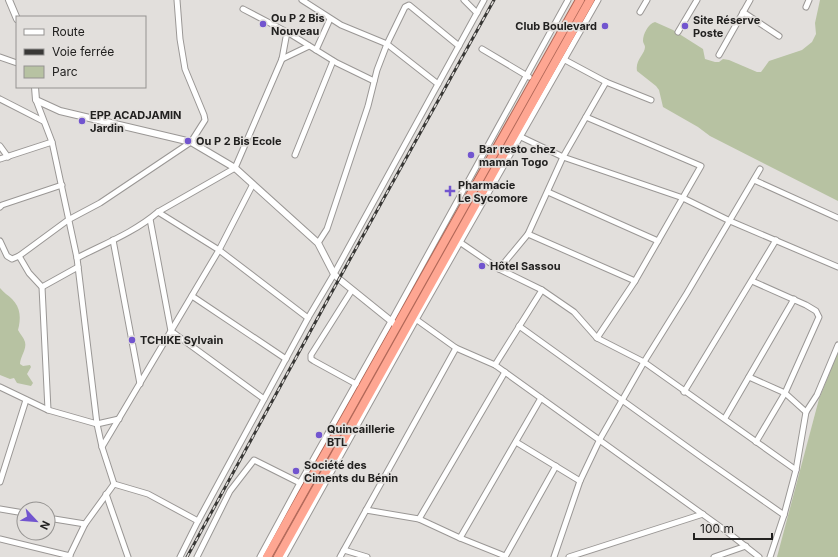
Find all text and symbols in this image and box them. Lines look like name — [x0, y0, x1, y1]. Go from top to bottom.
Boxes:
place label: Ou P 2 Bis Nouveau — [271, 11, 325, 38]
place label: Site Réserve Poste — [693, 13, 761, 40]
legend — [16, 16, 146, 88]
marker: Ou P 2 Bis Nouveau — [258, 19, 268, 29]
place label: Club Boulevard — [515, 19, 597, 33]
marker: Club Boulevard — [600, 21, 610, 31]
marker: Site Réserve Poste — [680, 21, 690, 31]
text: Route — [52, 24, 85, 39]
text: Voie ferrée — [52, 44, 114, 59]
text: Parc — [52, 64, 78, 79]
place label: EPP ACADJAMIN Jardin — [90, 108, 181, 135]
marker: EPP ACADJAMIN Jardin — [77, 116, 87, 126]
place label: Ou P 2 Bis Ecole — [196, 134, 282, 148]
marker: Ou P 2 Bis Ecole — [183, 136, 193, 146]
place label: Bar resto chez maman Togo — [479, 142, 556, 169]
marker: Bar resto chez maman Togo — [466, 150, 476, 160]
place label: Pharmacie Le Sycomore — [458, 178, 528, 205]
marker: Pharmacie Le Sycomore — [445, 186, 455, 196]
place label: Hôtel Sassou — [490, 259, 561, 273]
marker: Hôtel Sassou — [477, 261, 487, 271]
place label: TCHIKE Sylvain — [140, 333, 223, 347]
marker: TCHIKE Sylvain — [127, 335, 137, 345]
place label: Quincaillerie BTL — [327, 422, 395, 449]
marker: Quincaillerie BTL — [314, 430, 324, 440]
place label: Société des Ciments du Bénin — [304, 458, 398, 485]
marker: Société des Ciments du Bénin — [291, 466, 301, 476]
north arrow — [16, 501, 56, 541]
scale bar — [694, 515, 772, 541]
text: N — [37, 519, 53, 532]
text: 100 m — [700, 521, 734, 536]

